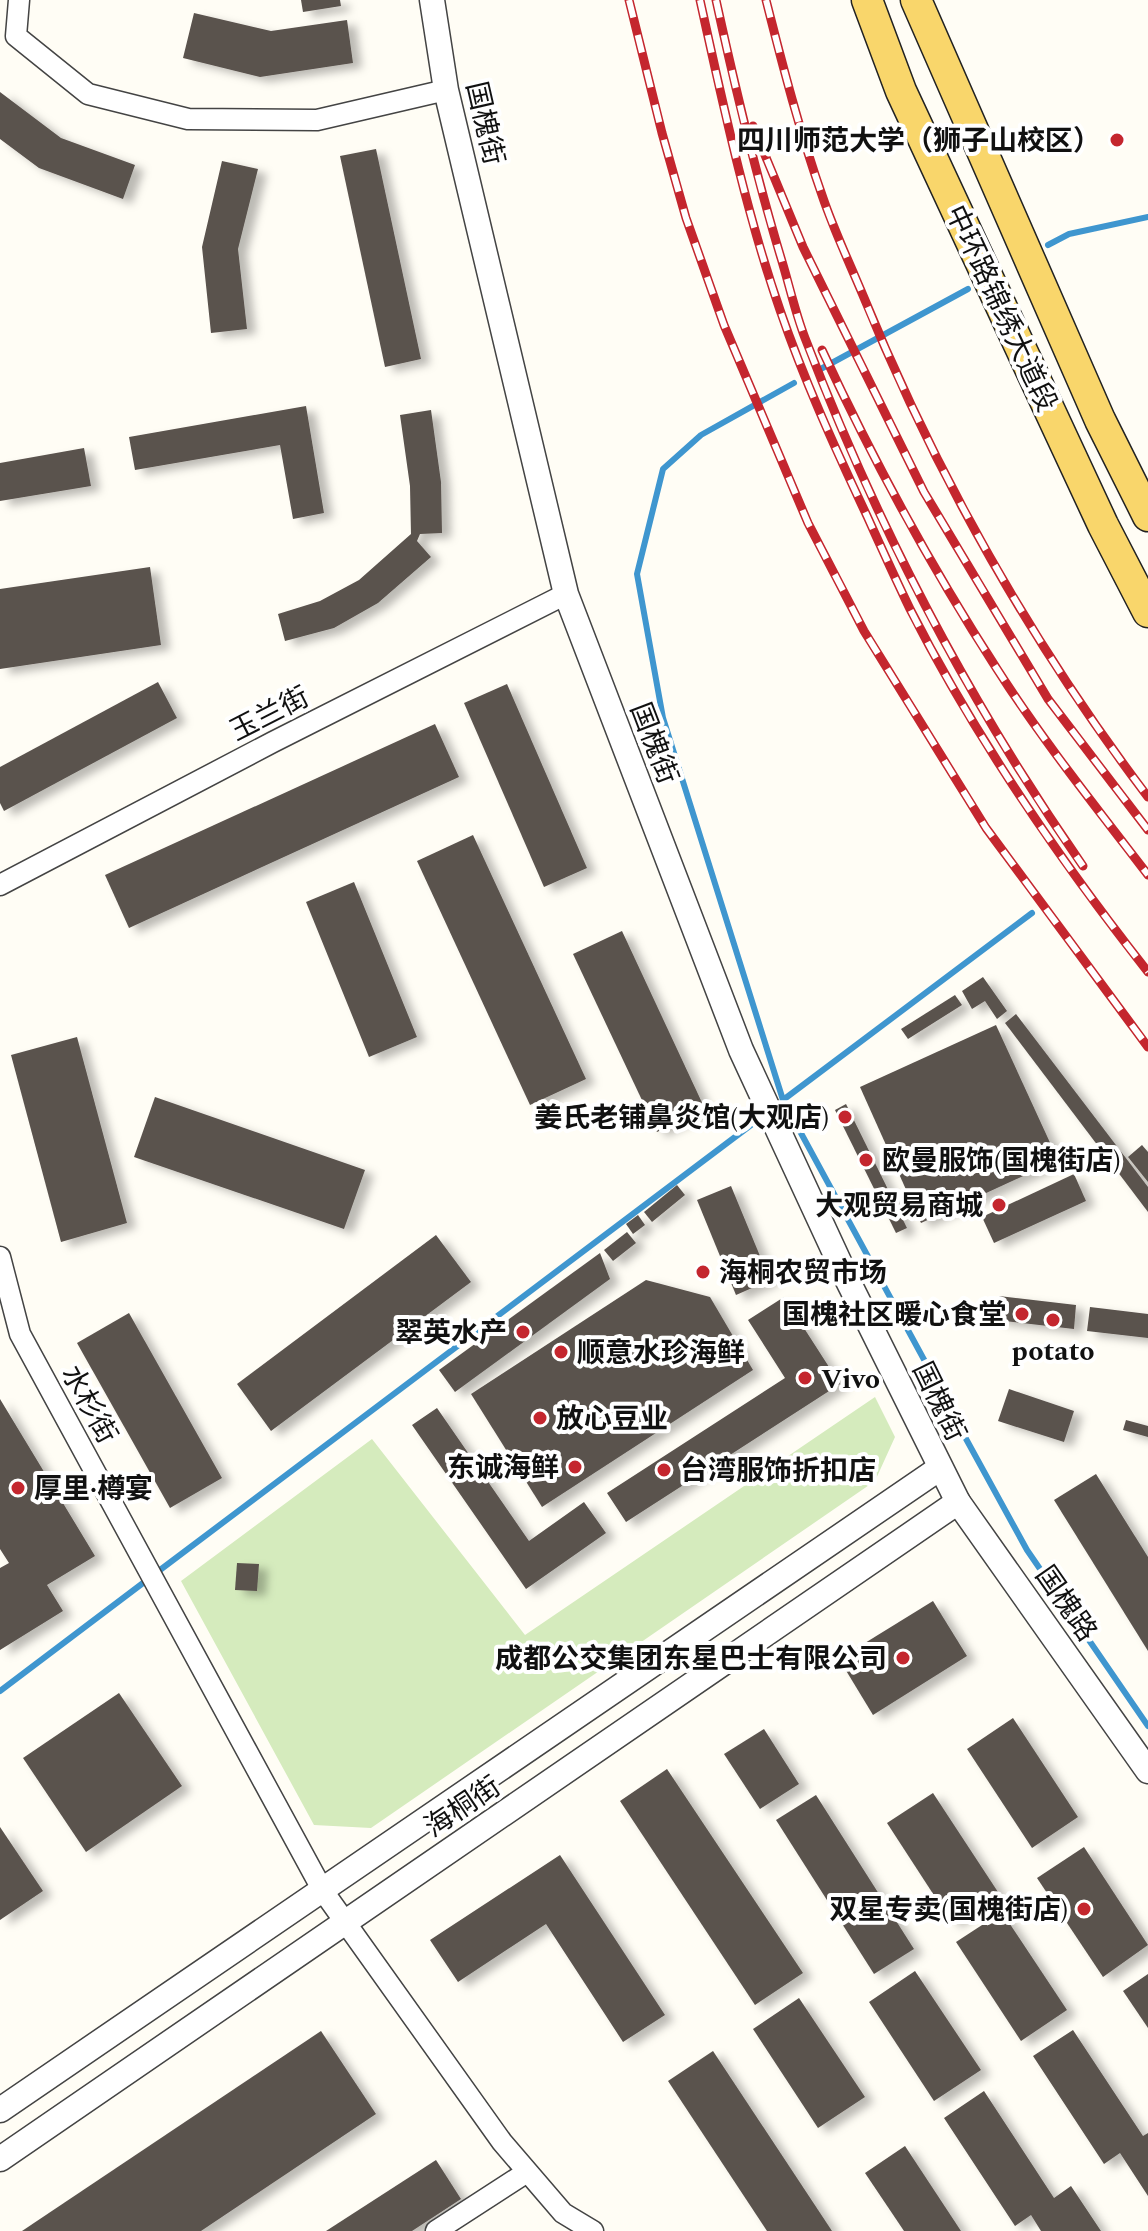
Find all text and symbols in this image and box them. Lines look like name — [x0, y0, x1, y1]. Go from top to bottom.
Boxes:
street label: 国槐街 — [454, 78, 515, 169]
place label: 四川师范大学（狮子山校区） — [737, 120, 1101, 163]
marker: 四川师范大学（狮子山校区） — [1108, 131, 1126, 149]
street label: 中环路锦绣大道段 — [934, 198, 1067, 419]
street label: 玉兰街 — [222, 676, 317, 753]
street label: 国槐街 — [618, 697, 689, 790]
place label: 姜氏老铺鼻炎馆(大观店) — [534, 1097, 829, 1140]
marker: 姜氏老铺鼻炎馆(大观店) — [836, 1108, 854, 1126]
place label: 欧曼服饰(国槐街店) — [882, 1140, 1121, 1183]
marker: 欧曼服饰(国槐街店) — [857, 1151, 875, 1169]
place label: 大观贸易商城 — [815, 1185, 983, 1228]
marker: 大观贸易商城 — [990, 1196, 1008, 1214]
place label: 海桐农贸市场 — [719, 1252, 887, 1295]
marker: 海桐农贸市场 — [694, 1263, 712, 1281]
place label: 国槐社区暖心食堂 — [782, 1294, 1006, 1337]
marker: 国槐社区暖心食堂 — [1013, 1305, 1031, 1323]
marker: potato — [1044, 1311, 1062, 1329]
place label: 翠英水产 — [395, 1312, 507, 1355]
marker: 翠英水产 — [514, 1323, 532, 1341]
place label: potato — [1011, 1330, 1095, 1373]
place label: 顺意水珍海鲜 — [577, 1332, 745, 1375]
marker: 顺意水珍海鲜 — [552, 1343, 570, 1361]
street label: 国槐街 — [901, 1354, 976, 1449]
street label: 水杉街 — [50, 1358, 128, 1452]
place label: Vivo — [821, 1358, 880, 1401]
marker: Vivo — [796, 1369, 814, 1387]
place label: 放心豆业 — [556, 1398, 668, 1441]
marker: 放心豆业 — [531, 1409, 549, 1427]
place label: 东诚海鲜 — [447, 1447, 559, 1490]
place label: 台湾服饰折扣店 — [680, 1450, 876, 1493]
marker: 东诚海鲜 — [566, 1458, 584, 1476]
marker: 台湾服饰折扣店 — [655, 1461, 673, 1479]
place label: 厚里·樽宴 — [34, 1468, 153, 1511]
marker: 厚里·樽宴 — [9, 1479, 27, 1497]
street label: 国槐路 — [1024, 1557, 1107, 1651]
place label: 成都公交集团东星巴士有限公司 — [495, 1638, 887, 1681]
marker: 成都公交集团东星巴士有限公司 — [894, 1649, 912, 1667]
street label: 海桐街 — [416, 1766, 510, 1849]
place label: 双星专卖(国槐街店) — [829, 1889, 1068, 1932]
marker: 双星专卖(国槐街店) — [1075, 1900, 1093, 1918]

